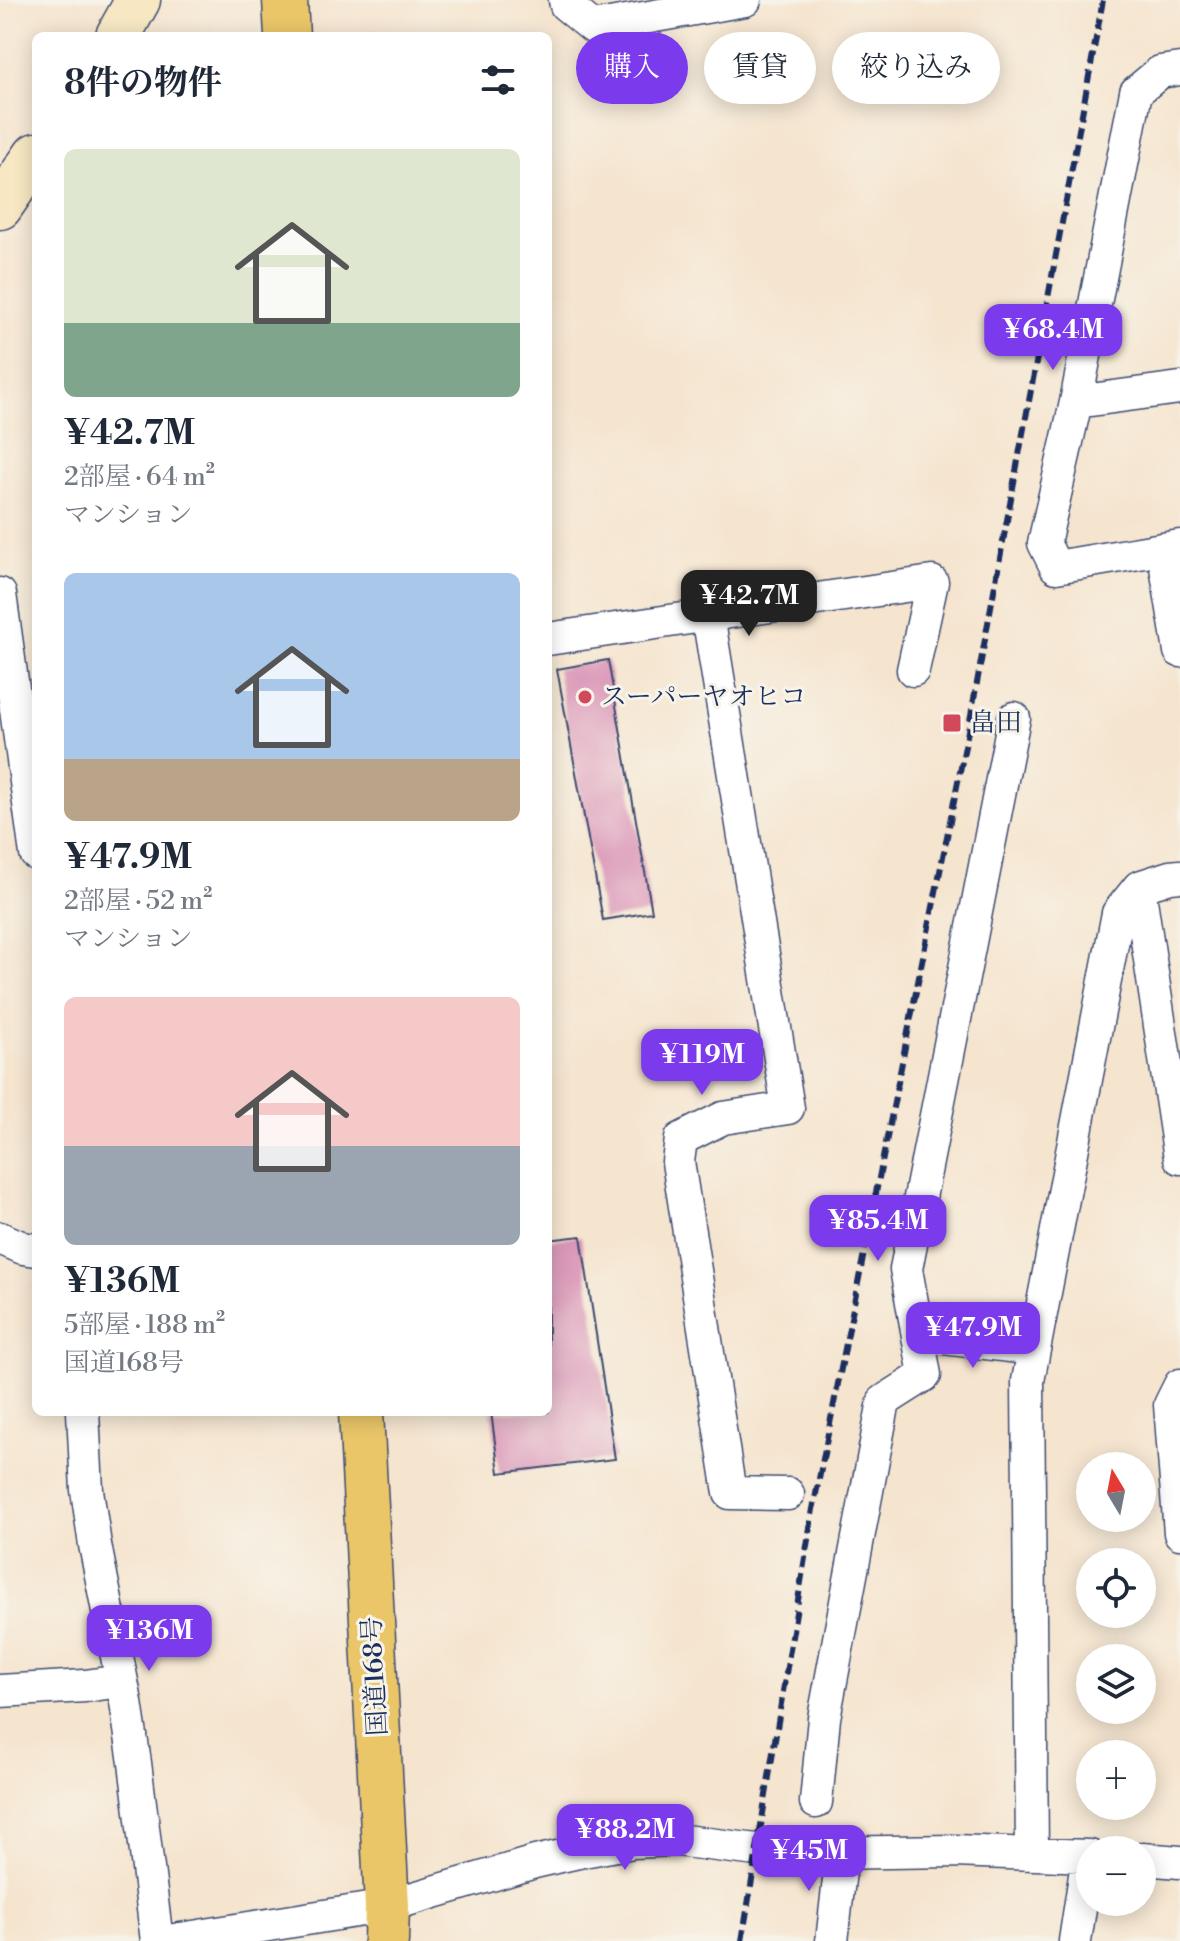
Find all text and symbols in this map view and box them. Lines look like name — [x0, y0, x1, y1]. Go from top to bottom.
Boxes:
chip: 購入 — [576, 32, 688, 104]
chip: 賃貸 — [704, 32, 816, 104]
chip: 絞り込み — [832, 32, 1000, 104]
icon: filters — [476, 58, 520, 102]
text: 8件の物件 — [64, 63, 222, 105]
icon: home — [220, 201, 364, 345]
pin: ¥68.4M — [988, 304, 1118, 372]
text: ¥68.4M — [1002, 314, 1104, 346]
text: ¥42.7M — [64, 413, 195, 455]
text: 2部屋 · 64 m² — [64, 461, 215, 493]
text: マンション — [64, 499, 193, 531]
pin: ¥42.7M — [684, 570, 814, 638]
text: ¥42.7M — [699, 580, 799, 612]
icon: home — [220, 625, 364, 769]
place label: スーパーヤオヒコ — [601, 681, 806, 713]
marker: スーパーヤオヒコ — [576, 688, 594, 706]
place label: 畠田 — [970, 707, 1022, 739]
marker: 畠田 — [941, 712, 963, 734]
text: ¥47.9M — [64, 837, 192, 879]
text: 2部屋 · 52 m² — [64, 885, 212, 917]
text: マンション — [64, 923, 193, 955]
pin: ¥119M — [646, 1029, 758, 1097]
text: ¥119M — [659, 1039, 745, 1071]
icon: home — [220, 1049, 364, 1193]
pin: ¥85.4M — [813, 1195, 943, 1263]
text: ¥85.4M — [827, 1205, 929, 1237]
text: ¥136M — [64, 1261, 180, 1303]
pin: ¥47.9M — [908, 1302, 1038, 1370]
text: 5部屋 · 188 m² — [64, 1309, 225, 1341]
text: ¥47.9M — [924, 1312, 1022, 1344]
text: 国道168号 — [64, 1347, 184, 1379]
north arrow — [1076, 1452, 1156, 1532]
map controls — [1076, 1452, 1156, 1916]
button: locate — [1076, 1548, 1156, 1628]
pin: ¥136M — [93, 1605, 205, 1673]
text: ¥136M — [105, 1615, 193, 1647]
street label: 国道168号 — [356, 1615, 394, 1737]
button: layers — [1076, 1644, 1156, 1724]
button: + — [1076, 1740, 1156, 1820]
pin: ¥88.2M — [560, 1804, 690, 1872]
text: ¥88.2M — [575, 1814, 675, 1846]
pin: ¥45M — [762, 1825, 856, 1893]
text: ¥45M — [770, 1835, 848, 1867]
button: − — [1076, 1836, 1156, 1916]

